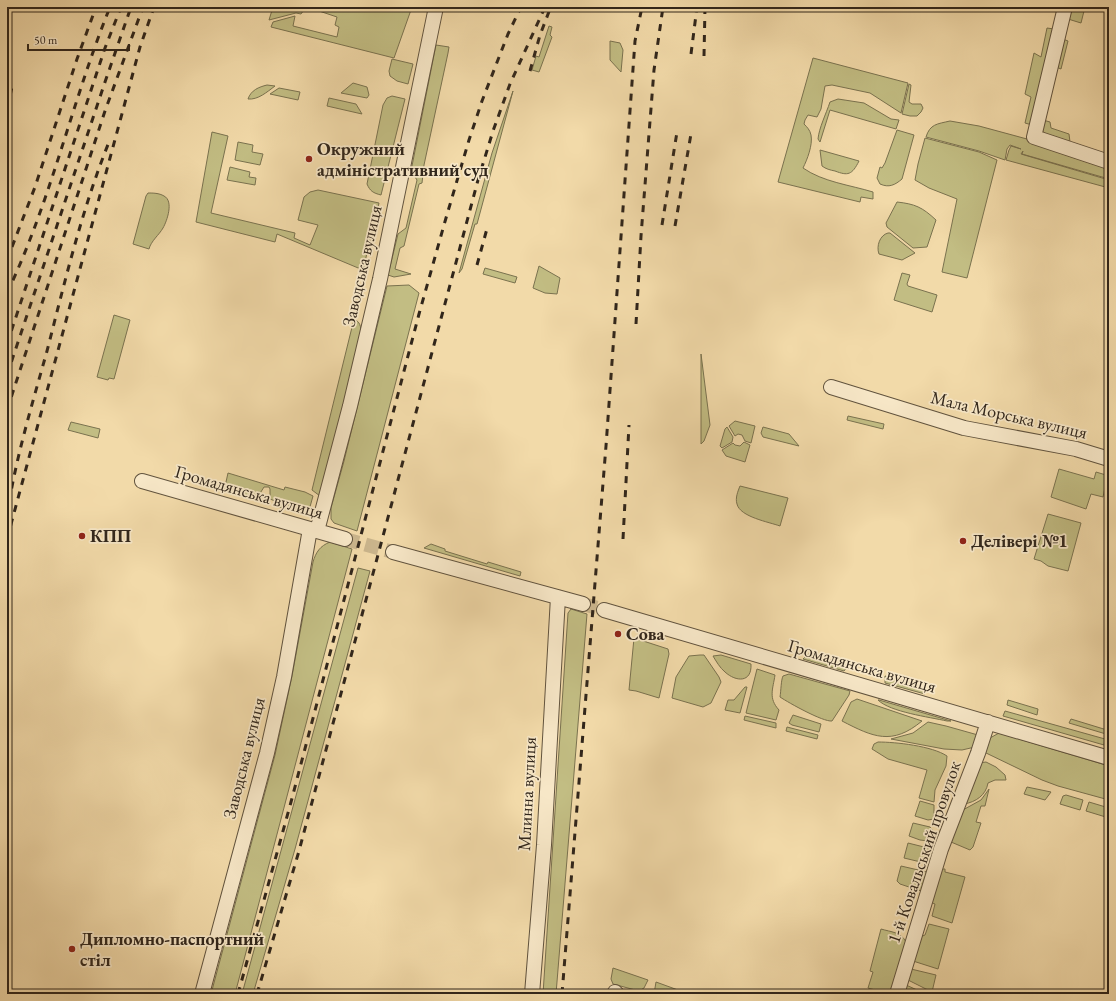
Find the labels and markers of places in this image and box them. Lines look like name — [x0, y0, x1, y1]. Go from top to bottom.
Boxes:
place label: Окружний адміністративний суд — [317, 137, 489, 181]
marker: Окружний адміністративний суд — [304, 154, 314, 164]
place label: КПП — [90, 524, 131, 547]
place label: Делівері №1 — [971, 529, 1068, 552]
marker: КПП — [77, 531, 87, 541]
marker: Делівері №1 — [958, 536, 968, 546]
place label: Сова — [626, 622, 665, 645]
marker: Сова — [613, 629, 623, 639]
place label: Дипломно-паспортний стіл — [80, 927, 265, 971]
marker: Дипломно-паспортний стіл — [67, 944, 77, 954]

